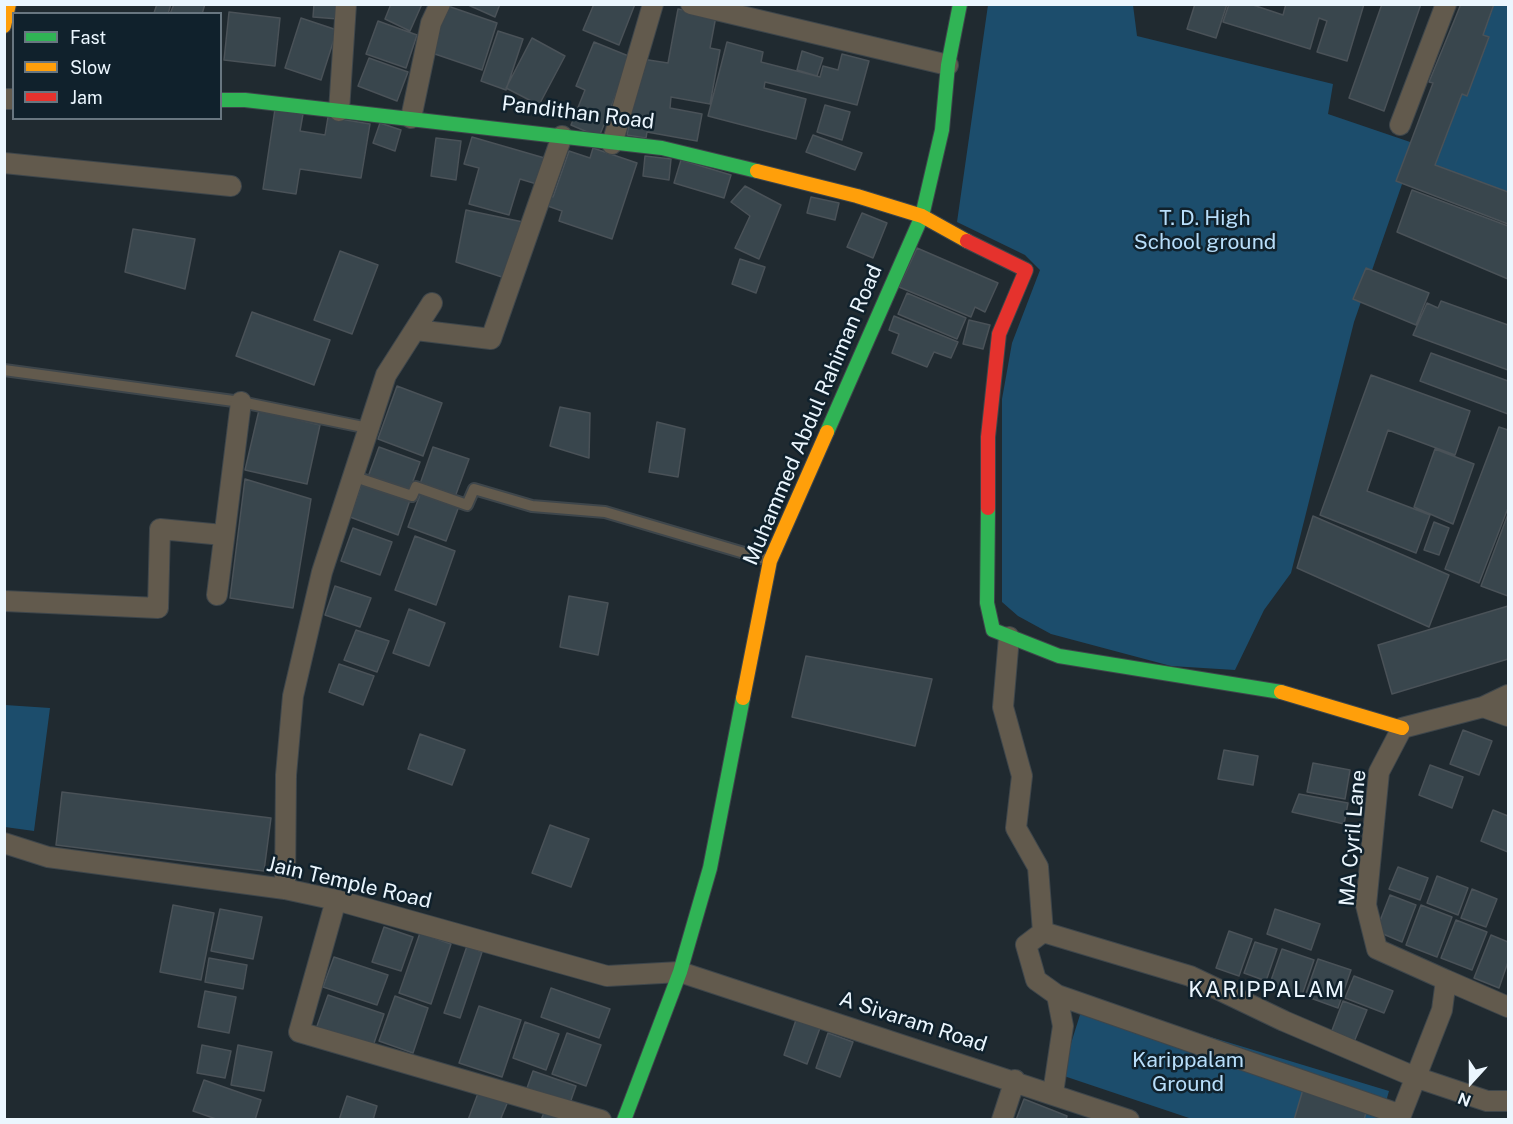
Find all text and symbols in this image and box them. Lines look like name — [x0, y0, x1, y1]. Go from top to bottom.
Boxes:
legend — [12, 12, 222, 120]
text: Fast — [70, 27, 106, 48]
text: Slow — [70, 57, 111, 78]
text: Jam — [70, 87, 103, 108]
street label: Pandithan Road — [500, 91, 656, 135]
park label: T. D. High School ground — [1134, 206, 1276, 256]
street label: Muhammed Abdul Rahiman Road — [738, 261, 888, 569]
street label: MA Cyril Lane — [1334, 769, 1372, 907]
street label: Jain Temple Road — [264, 852, 434, 914]
district label: KARIPPALAM — [1188, 977, 1346, 1003]
street label: A Sivaram Road — [836, 986, 990, 1058]
park label: Karippalam Ground — [1132, 1048, 1244, 1098]
north arrow — [1441, 1052, 1501, 1112]
text: N — [1455, 1088, 1474, 1110]

